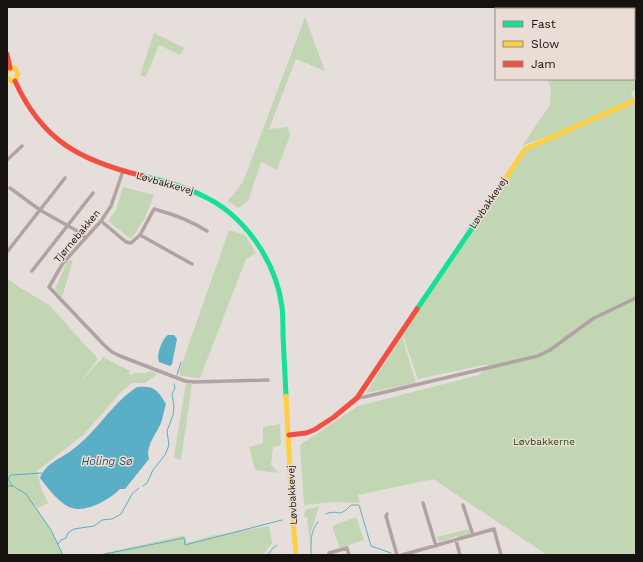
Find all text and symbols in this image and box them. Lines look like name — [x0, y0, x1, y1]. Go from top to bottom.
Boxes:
legend — [495, 8, 635, 80]
text: Fast — [531, 17, 556, 31]
text: Slow — [531, 37, 559, 51]
text: Jam — [531, 57, 556, 71]
street label: Løvbakkevej — [135, 170, 195, 196]
street label: Løvbakkevej — [467, 175, 509, 231]
street label: Tjørnebakken — [52, 207, 102, 265]
park label: Løvbakkerne — [513, 436, 575, 447]
water label: Holing Sø — [81, 455, 133, 468]
street label: Løvbakkevej — [285, 465, 299, 525]

